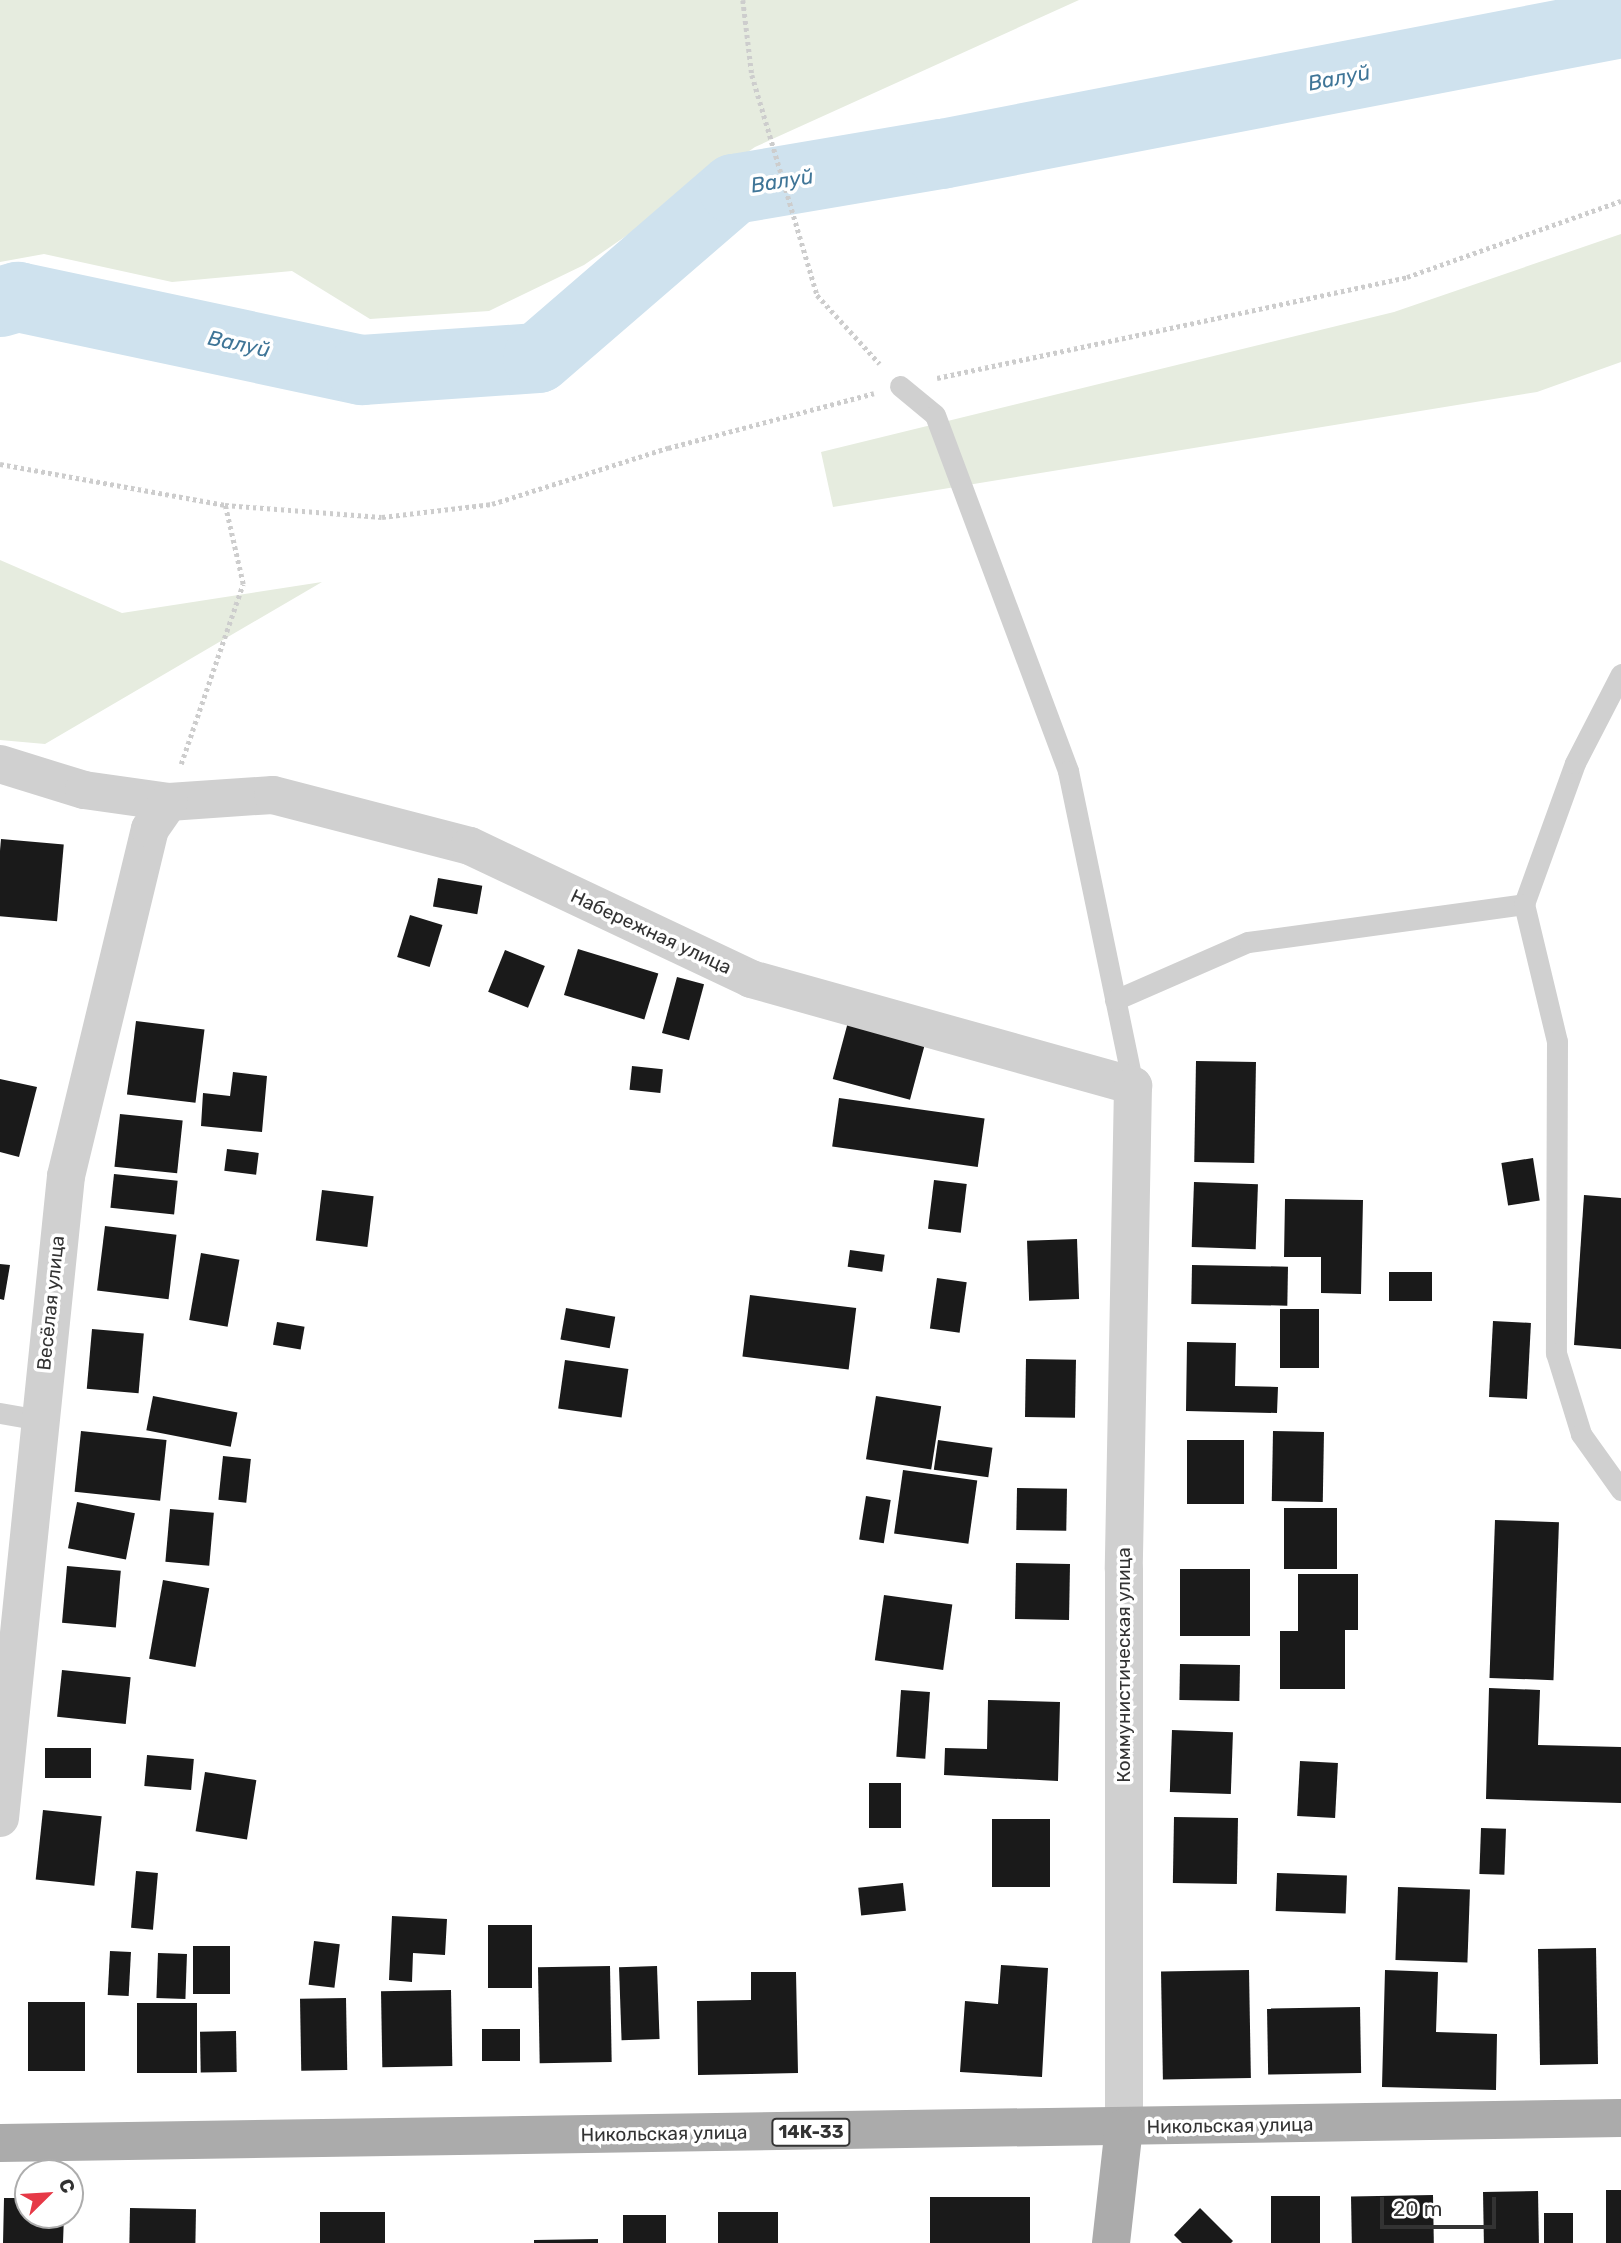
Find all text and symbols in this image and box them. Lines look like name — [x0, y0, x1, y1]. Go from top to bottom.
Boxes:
water label: Валуй — [1306, 60, 1372, 96]
water label: Валуй — [749, 164, 815, 198]
water label: Валуй — [206, 325, 272, 363]
street label: Набережная улица — [567, 885, 735, 979]
street label: Весёлая улица — [33, 1234, 69, 1372]
street label: Коммунистическая улица — [1113, 1547, 1135, 1783]
street label: Никольская улица — [1146, 2113, 1314, 2139]
road number: 14К-33 — [771, 2118, 851, 2146]
street label: Никольская улица — [580, 2121, 748, 2147]
north arrow — [14, 2159, 84, 2229]
text: С — [54, 2175, 80, 2197]
scale bar — [1383, 2184, 1498, 2228]
text: 20 m — [1393, 2196, 1442, 2221]

